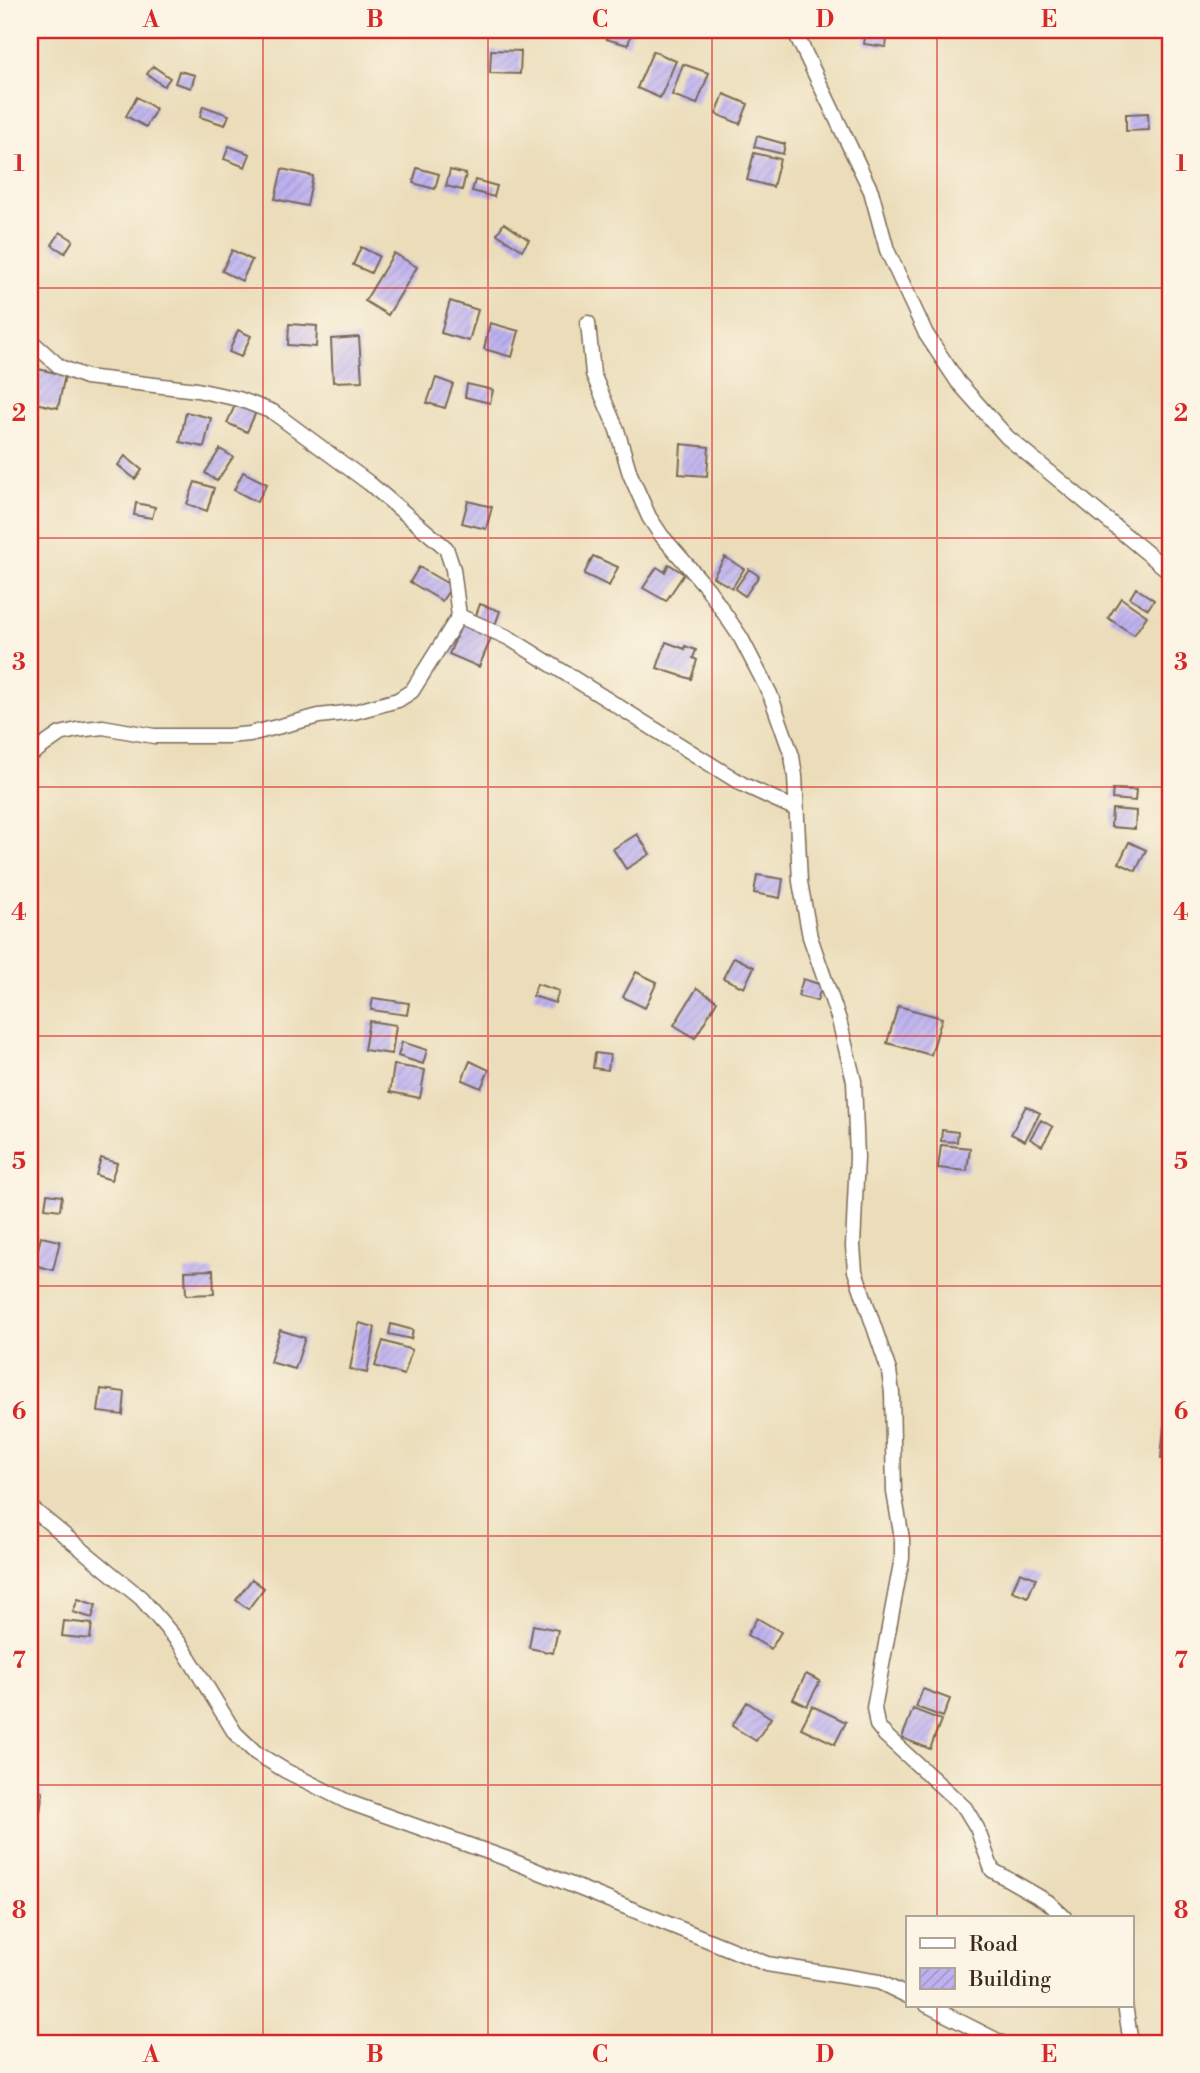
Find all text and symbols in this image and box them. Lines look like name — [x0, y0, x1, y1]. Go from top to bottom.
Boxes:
text: A — [142, 6, 160, 34]
text: B — [366, 6, 384, 34]
text: C — [592, 6, 608, 34]
text: D — [816, 6, 834, 34]
text: E — [1041, 6, 1057, 34]
text: 1 — [13, 150, 25, 178]
text: 1 — [1175, 150, 1187, 178]
text: 2 — [12, 400, 26, 428]
text: 2 — [1174, 400, 1188, 428]
text: 3 — [12, 649, 26, 677]
text: 3 — [1174, 649, 1188, 677]
text: 4 — [11, 899, 27, 927]
text: 4 — [1173, 899, 1189, 927]
text: 5 — [12, 1148, 26, 1176]
text: 5 — [1174, 1148, 1188, 1176]
text: 6 — [12, 1398, 26, 1426]
text: 6 — [1174, 1398, 1188, 1426]
text: 7 — [12, 1647, 26, 1675]
text: 7 — [1174, 1647, 1188, 1675]
text: 8 — [12, 1897, 26, 1925]
text: 8 — [1174, 1897, 1188, 1925]
legend — [906, 1916, 1134, 2007]
text: Road — [969, 1932, 1018, 1958]
text: Building — [968, 1967, 1051, 1993]
text: A — [142, 2041, 160, 2069]
text: B — [366, 2041, 384, 2069]
text: C — [592, 2041, 608, 2069]
text: D — [816, 2041, 834, 2069]
text: E — [1041, 2041, 1057, 2069]

